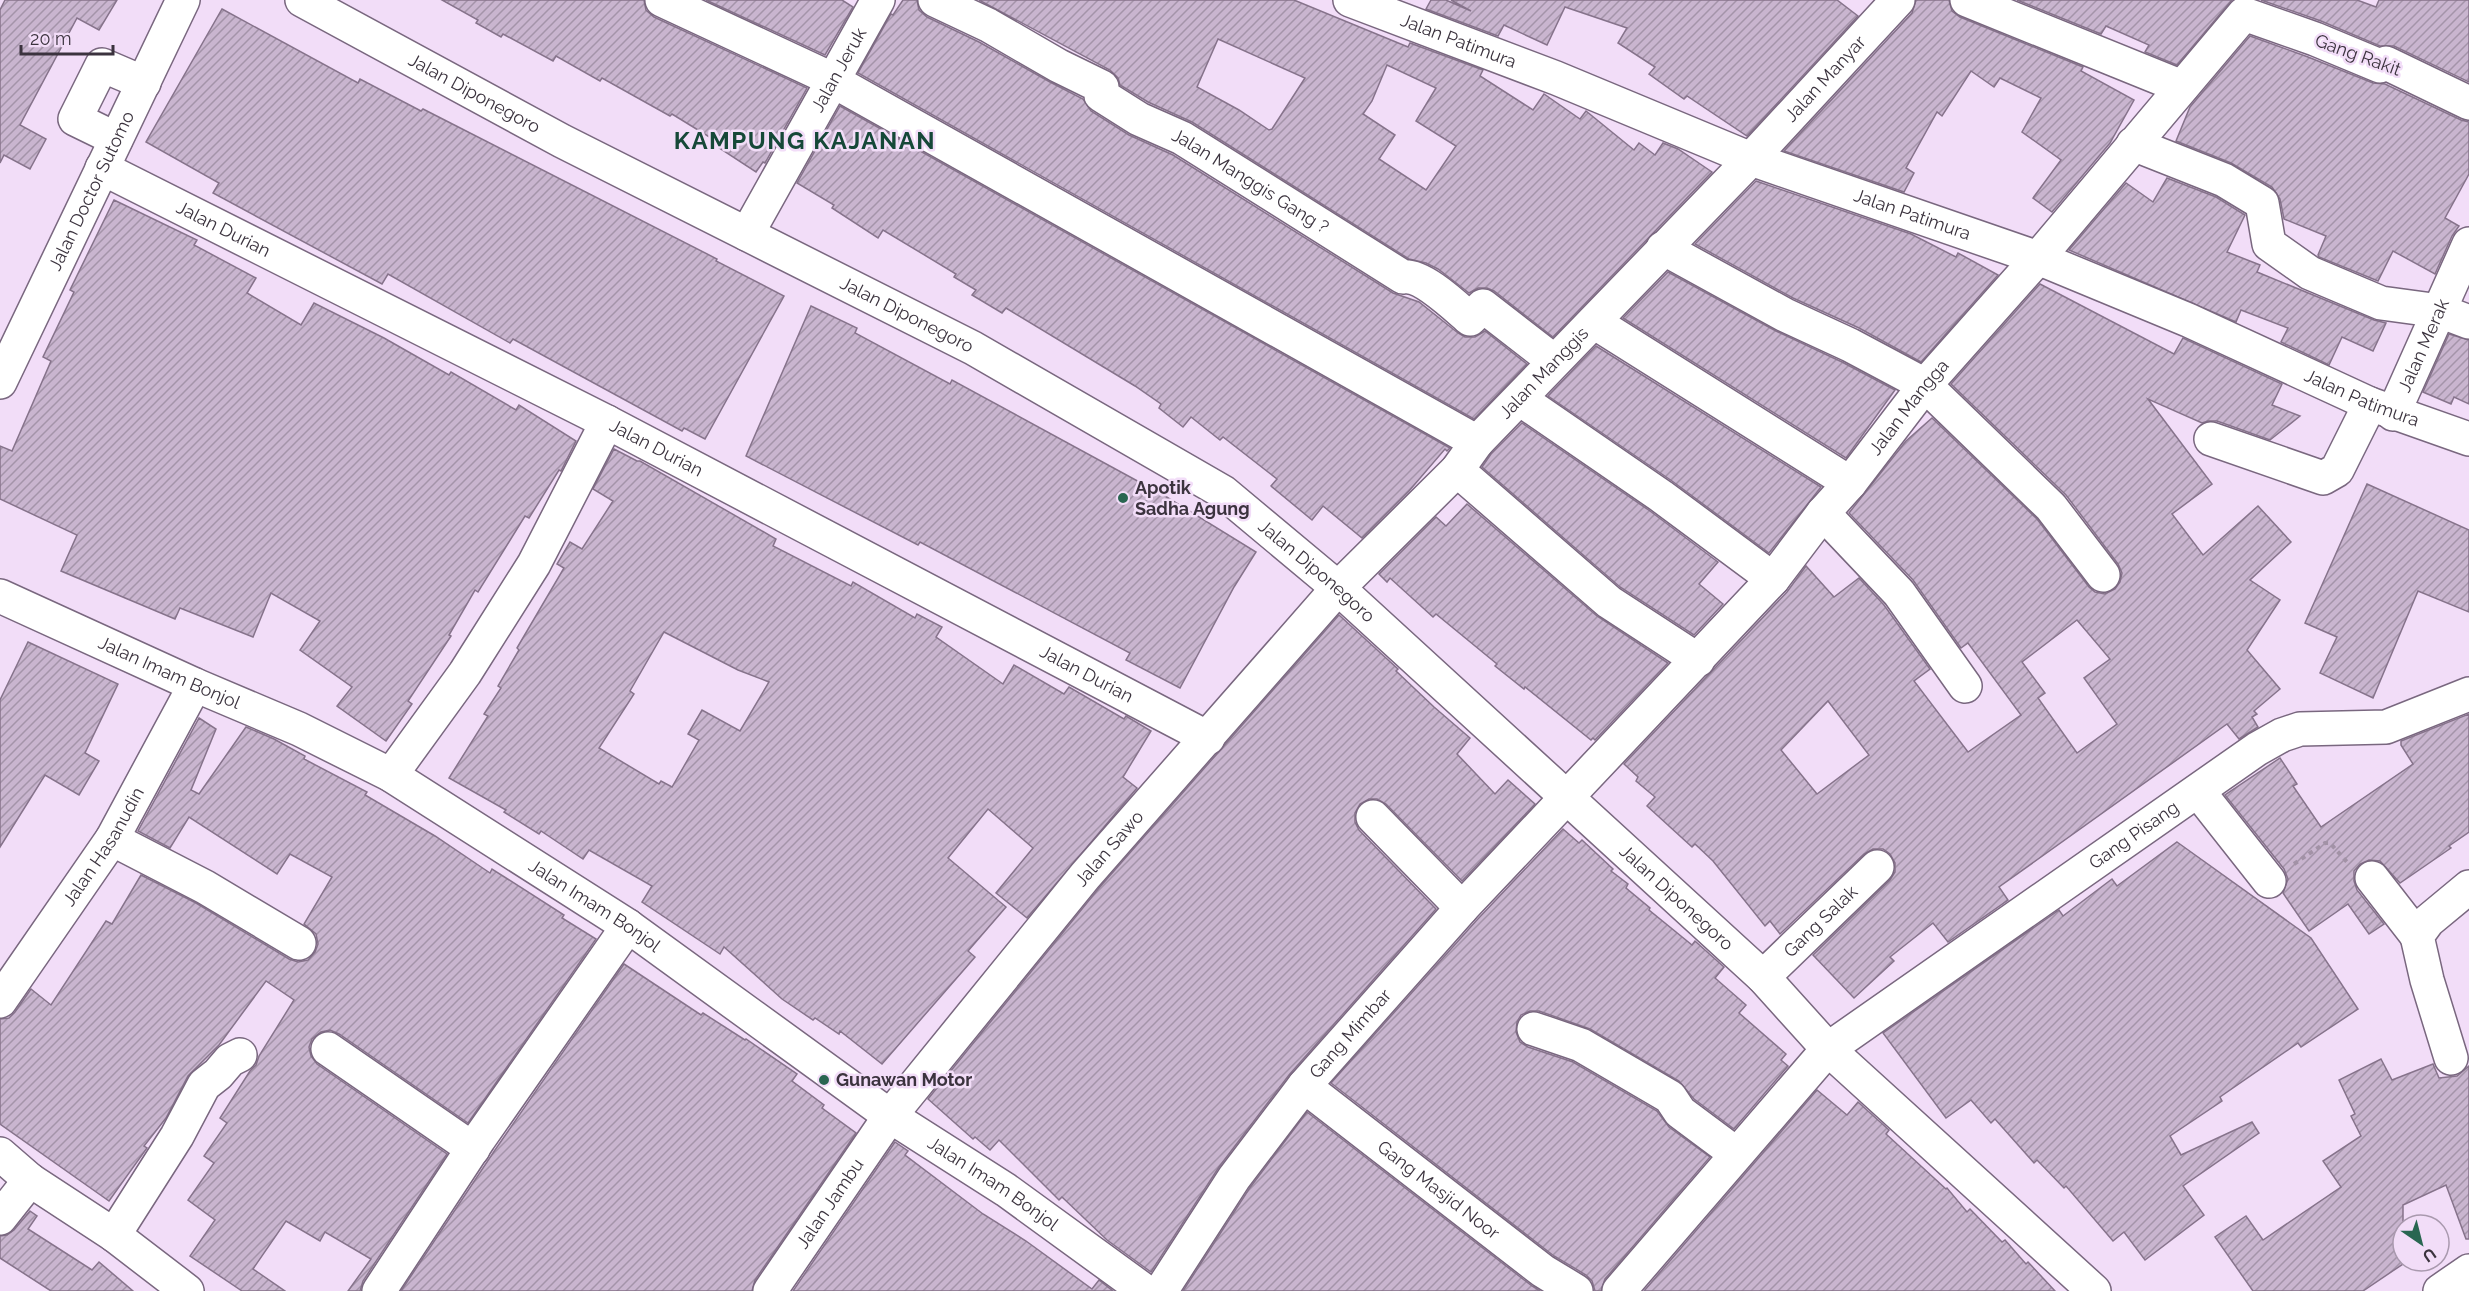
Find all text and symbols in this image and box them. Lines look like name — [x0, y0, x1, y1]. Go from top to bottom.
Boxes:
street label: Jalan Patimura — [1398, 9, 1520, 72]
scale bar — [21, 18, 112, 56]
street label: Jalan Jeruk — [806, 23, 871, 116]
text: 20 m — [30, 28, 72, 49]
street label: Gang Rakit — [2312, 29, 2404, 80]
street label: Jalan Manyar — [1780, 31, 1870, 126]
street label: Jalan Diponegoro — [405, 49, 544, 137]
street label: Jalan Doctor Sutomo — [44, 107, 138, 274]
street label: Jalan Manggis Gang ? — [1169, 124, 1333, 238]
district label: KAMPUNG KAJANAN — [674, 126, 936, 155]
street label: Jalan Patimura — [1851, 184, 1974, 244]
street label: Jalan Durian — [173, 196, 274, 261]
street label: Jalan Diponegoro — [837, 272, 978, 357]
street label: Jalan Merak — [2393, 295, 2453, 395]
street label: Jalan Manggis — [1495, 322, 1593, 423]
street label: Jalan Mangga — [1864, 355, 1953, 459]
street label: Jalan Patimura — [2301, 364, 2422, 431]
street label: Jalan Durian — [606, 414, 707, 481]
place label: Apotik Sadha Agung — [1135, 477, 1250, 519]
marker: Apotik Sadha Agung — [1116, 491, 1130, 505]
street label: Jalan Diponegoro — [1254, 515, 1380, 627]
street label: Jalan Imam Bonjol — [95, 631, 244, 713]
street label: Jalan Durian — [1037, 641, 1137, 707]
street label: Jalan Hasanudin — [58, 783, 148, 910]
street label: Gang Pisang — [2085, 796, 2182, 873]
street label: Jalan Sawo — [1070, 806, 1148, 890]
street label: Jalan Diponegoro — [1616, 840, 1738, 955]
street label: Jalan Imam Bonjol — [525, 855, 665, 956]
street label: Gang Salak — [1779, 881, 1862, 961]
street label: Gang Mimbar — [1305, 984, 1396, 1082]
place label: Gunawan Motor — [836, 1069, 972, 1090]
marker: Gunawan Motor — [817, 1073, 831, 1087]
street label: Jalan Imam Bonjol — [924, 1132, 1063, 1235]
street label: Gang Masjid Noor — [1374, 1136, 1504, 1244]
street label: Jalan Jambu — [791, 1154, 868, 1252]
north arrow — [2391, 1213, 2451, 1273]
text: U — [2419, 1244, 2440, 1266]

